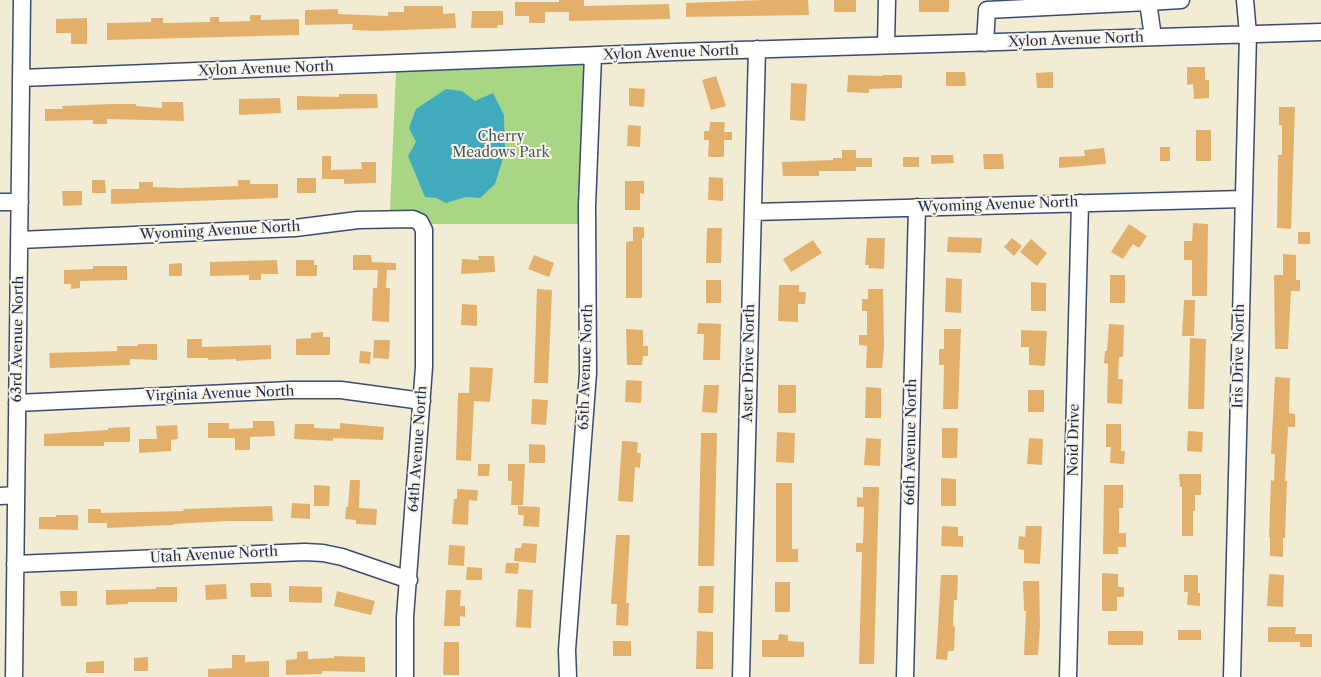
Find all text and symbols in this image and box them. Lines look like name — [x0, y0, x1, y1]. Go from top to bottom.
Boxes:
street label: Xylon Avenue North — [1008, 29, 1144, 51]
street label: Xylon Avenue North — [603, 42, 739, 64]
street label: Xylon Avenue North — [198, 58, 334, 80]
park label: Cherry Meadows Park — [452, 129, 550, 162]
street label: Wyoming Avenue North — [917, 194, 1079, 216]
street label: Wyoming Avenue North — [139, 218, 301, 244]
street label: 63rd Avenue North — [8, 275, 28, 403]
street label: Iris Drive North — [1230, 303, 1248, 409]
street label: 65th Avenue North — [575, 304, 597, 430]
street label: Aster Drive North — [740, 304, 758, 422]
street label: 66th Avenue North — [901, 378, 921, 506]
street label: Virginia Avenue North — [145, 383, 295, 405]
street label: 64th Avenue North — [405, 385, 431, 513]
street label: Noid Drive — [1065, 404, 1083, 476]
street label: Utah Avenue North — [150, 543, 278, 567]

